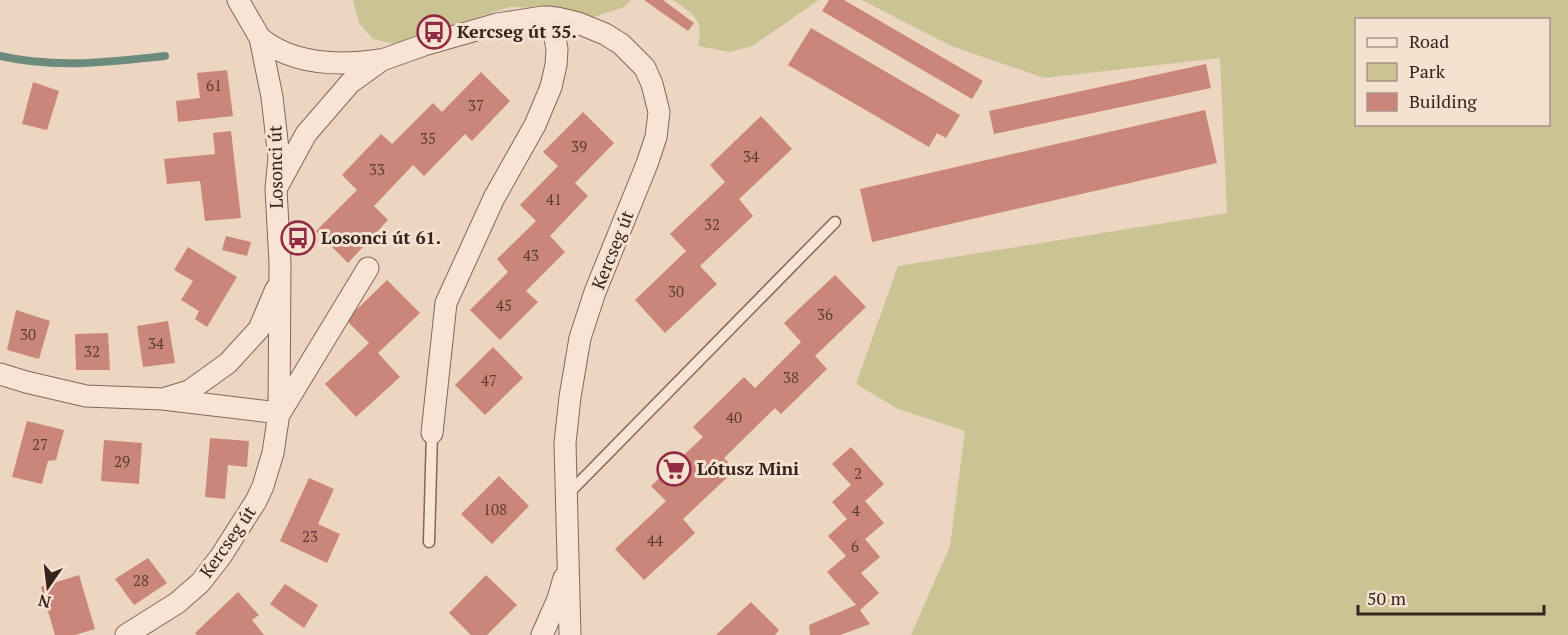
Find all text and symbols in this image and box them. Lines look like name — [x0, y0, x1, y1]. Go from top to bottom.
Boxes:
bus stop icon: Kercseg út 35. — [416, 14, 452, 50]
legend — [1355, 18, 1550, 126]
place label: Kercseg út 35. — [457, 19, 577, 43]
text: Road — [1409, 29, 1449, 53]
text: Park — [1409, 59, 1446, 83]
house number: 61 — [206, 75, 222, 95]
text: Building — [1409, 89, 1477, 113]
house number: 37 — [468, 95, 484, 115]
street label: Losonci út — [262, 125, 288, 209]
house number: 35 — [420, 128, 436, 148]
house number: 39 — [571, 136, 587, 156]
house number: 34 — [743, 146, 759, 166]
house number: 33 — [369, 159, 385, 179]
house number: 41 — [546, 189, 562, 209]
street label: Kercseg út — [585, 206, 639, 293]
house number: 32 — [704, 214, 720, 234]
bus stop icon: Losonci út 61. — [280, 220, 316, 256]
place label: Losonci út 61. — [321, 225, 441, 249]
house number: 43 — [523, 245, 539, 265]
house number: 30 — [668, 281, 684, 301]
house number: 45 — [496, 295, 512, 315]
house number: 36 — [817, 304, 833, 324]
house number: 30 — [20, 324, 36, 344]
house number: 34 — [148, 333, 164, 353]
house number: 32 — [84, 341, 100, 361]
house number: 38 — [783, 367, 799, 387]
house number: 47 — [481, 370, 497, 390]
house number: 40 — [726, 407, 742, 427]
house number: 27 — [32, 434, 48, 454]
house number: 29 — [114, 451, 130, 471]
supermarket icon: Lótusz Mini — [656, 451, 692, 487]
place label: Lótusz Mini — [697, 456, 799, 480]
house number: 2 — [854, 463, 862, 483]
house number: 108 — [483, 499, 507, 519]
street label: Kercseg út — [194, 500, 261, 582]
house number: 4 — [852, 500, 860, 520]
house number: 23 — [302, 526, 318, 546]
house number: 44 — [647, 530, 663, 550]
house number: 6 — [851, 536, 859, 556]
north arrow — [18, 557, 78, 617]
house number: 28 — [133, 570, 149, 590]
scale bar — [1358, 578, 1544, 616]
text: 50 m — [1367, 586, 1407, 610]
text: N — [36, 589, 53, 614]

